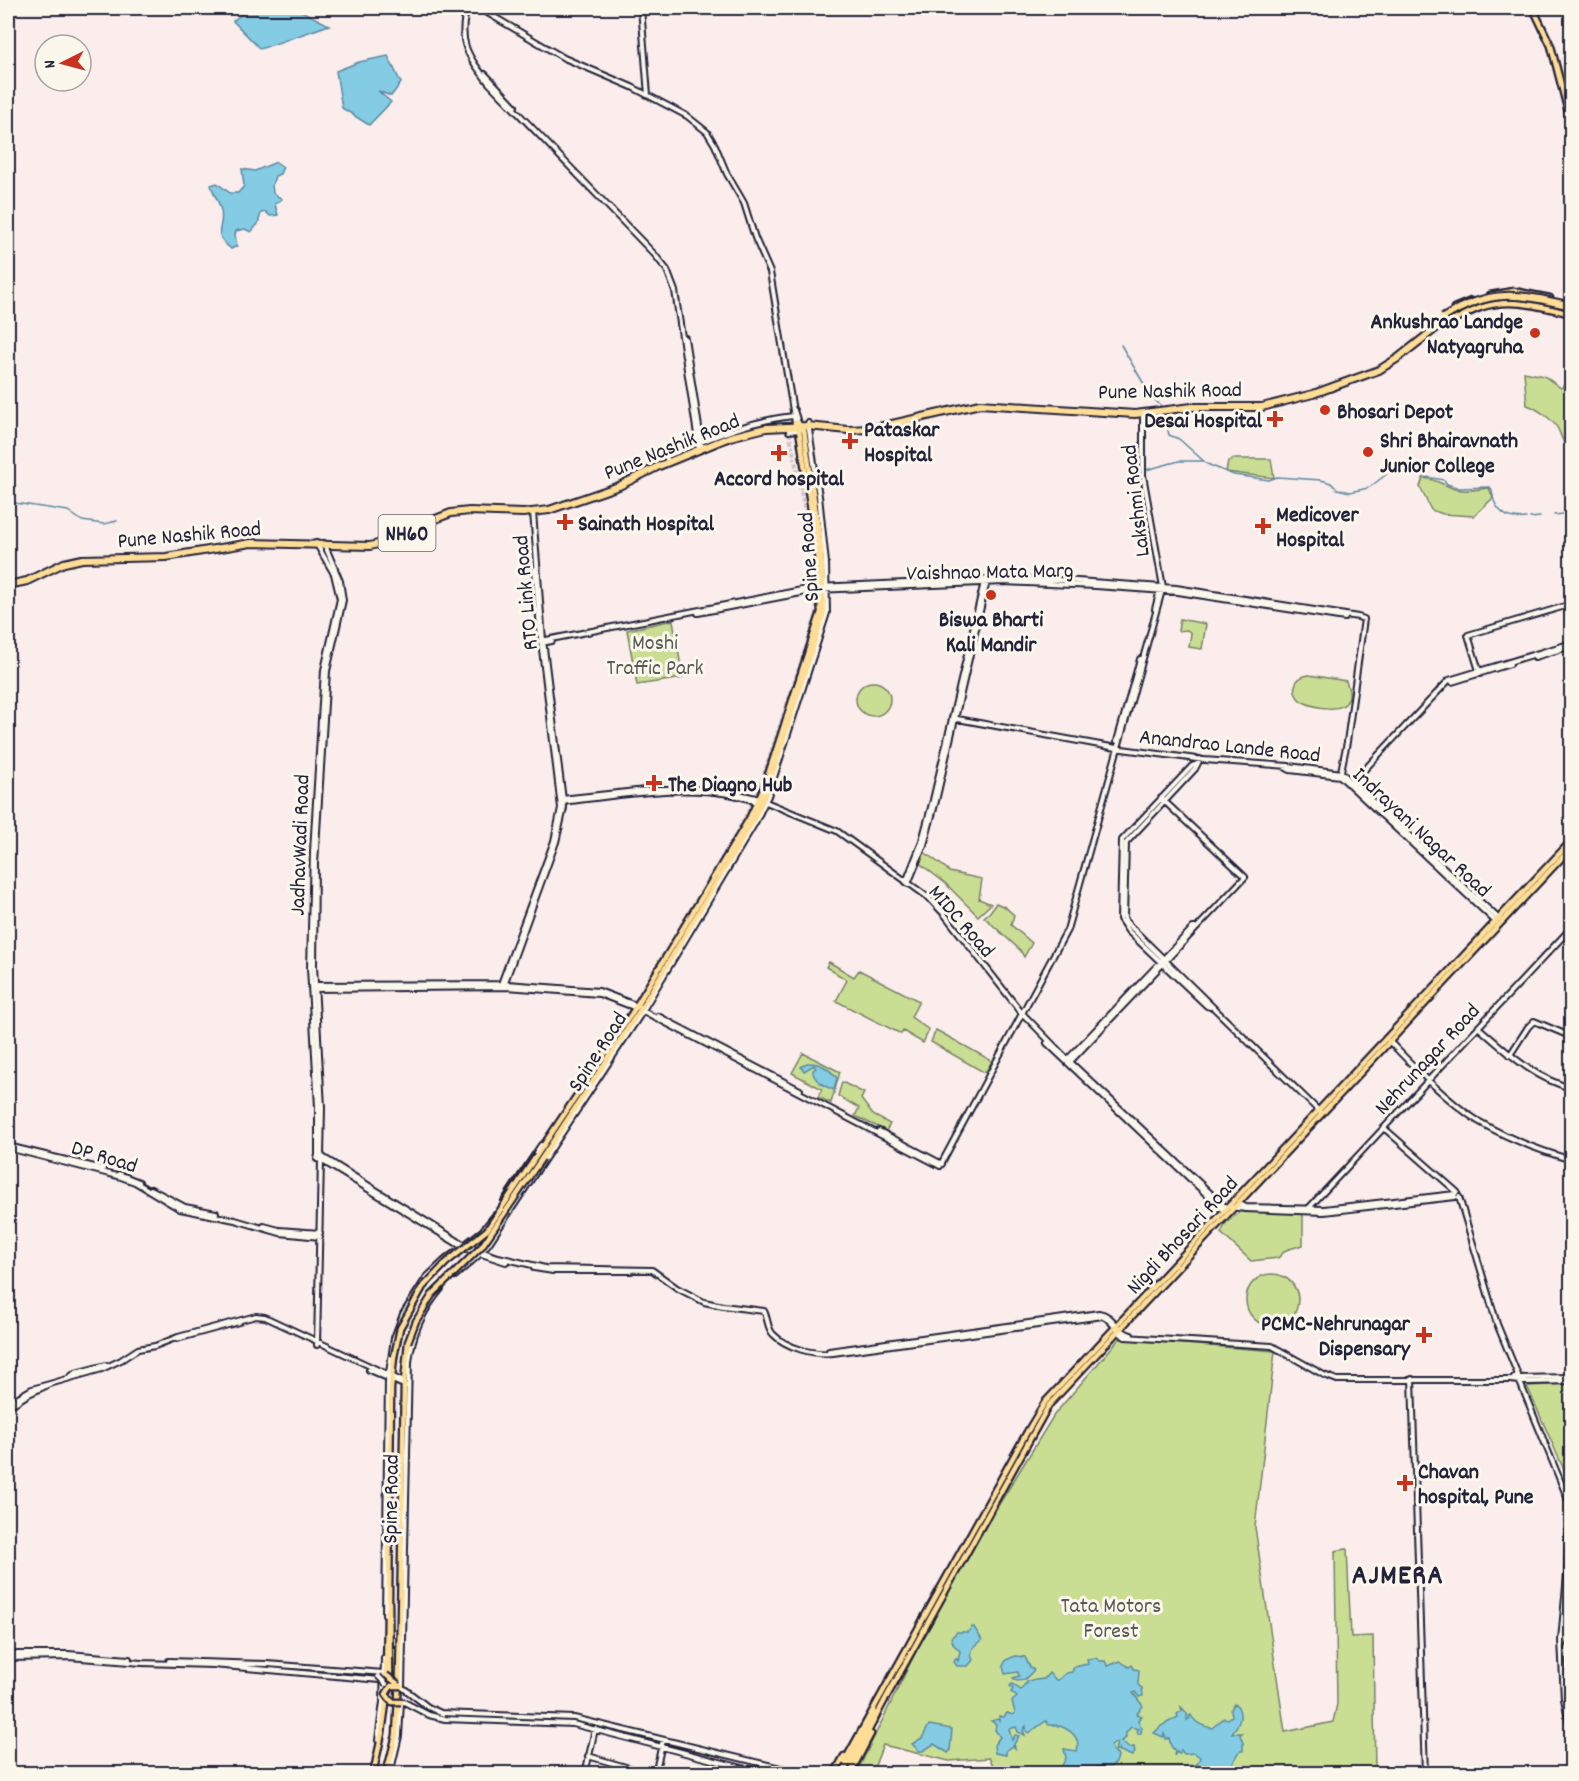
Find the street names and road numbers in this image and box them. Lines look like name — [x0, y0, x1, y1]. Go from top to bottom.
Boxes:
street label: Pune Nashik Road — [1098, 376, 1242, 409]
street label: Pune Nashik Road — [600, 407, 745, 490]
street label: Lakshmi Road — [1115, 443, 1160, 559]
street label: Spine Road — [792, 511, 829, 603]
street label: Pune Nashik Road — [116, 515, 262, 558]
road number: NH60 — [378, 515, 436, 551]
street label: RTO Link Road — [507, 534, 548, 652]
street label: Vaishnao Mata Marg — [906, 557, 1074, 590]
street label: Anandrao Lande Road — [1138, 723, 1322, 772]
street label: Indrayani Nagar Road — [1344, 761, 1497, 906]
street label: JadhavWadi Road — [284, 774, 319, 916]
street label: MIDC Road — [920, 879, 1001, 966]
street label: Nehrunagar Road — [1368, 998, 1489, 1123]
street label: Spine Road — [561, 1007, 636, 1099]
street label: DP Road — [67, 1134, 141, 1183]
street label: Nigdi Bhosari Road — [1120, 1170, 1247, 1303]
street label: Spine Road — [376, 1454, 409, 1544]

